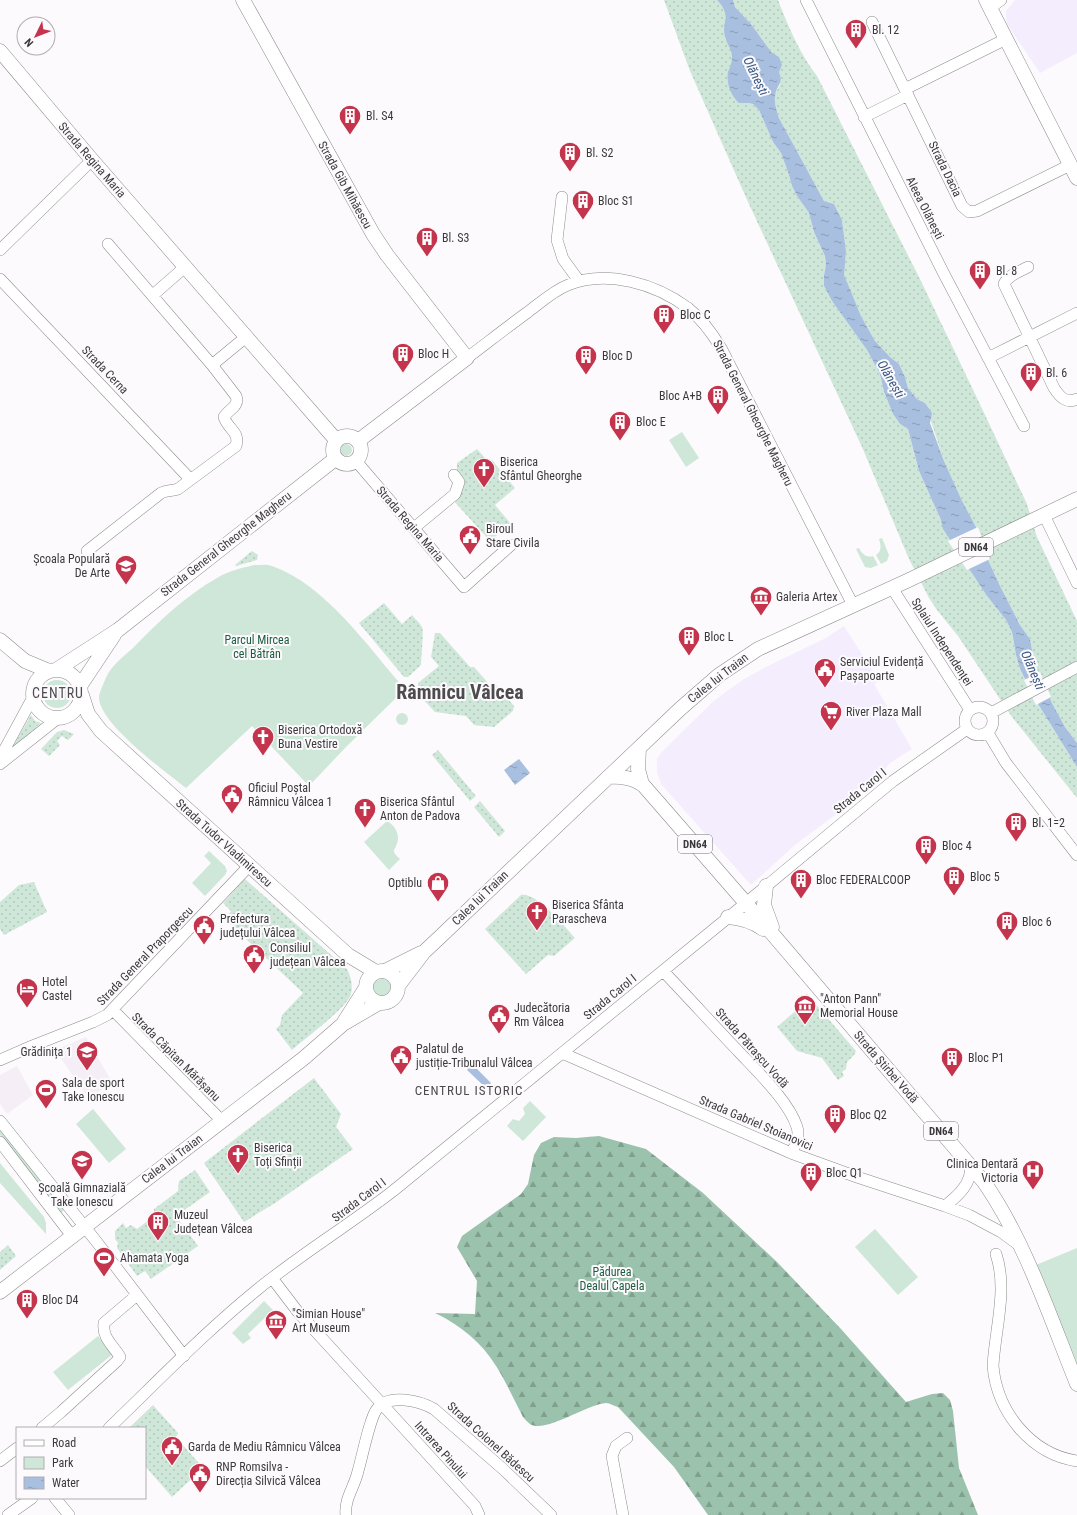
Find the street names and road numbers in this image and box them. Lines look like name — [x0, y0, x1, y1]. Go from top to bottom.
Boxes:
street label: Strada Regina Maria — [55, 119, 129, 201]
street label: Strada Gib Mihăescu — [315, 139, 375, 231]
street label: Strada Dacia — [926, 139, 965, 199]
street label: Aleea Olănești — [902, 174, 947, 242]
street label: Strada General Gheorghe Magheru — [710, 338, 796, 489]
street label: Strada Cerna — [79, 343, 131, 397]
street label: Strada Regina Maria — [373, 483, 447, 565]
street label: Strada General Gheorghe Magheru — [158, 488, 294, 599]
road number: DN64 — [959, 538, 993, 556]
street label: Splaiul Independenței — [908, 596, 976, 689]
street label: Calea lui Traian — [685, 650, 751, 706]
street label: Strada Carol I — [831, 765, 889, 817]
street label: Strada Tudor Vladimirescu — [173, 796, 275, 890]
road number: DN64 — [678, 835, 712, 853]
street label: Calea lui Traian — [449, 868, 511, 928]
street label: Strada General Praporgescu — [94, 904, 196, 1008]
street label: Strada Carol I — [581, 971, 639, 1023]
street label: Strada Pătrașcu Vodă — [712, 1005, 792, 1092]
street label: Strada Căpitan Mărășanu — [128, 1010, 223, 1105]
street label: Strada Știrbei Vodă — [850, 1028, 921, 1107]
street label: Strada Gabriel Stoianovici — [697, 1093, 815, 1153]
road number: DN64 — [924, 1122, 958, 1140]
street label: Calea lui Traian — [139, 1131, 205, 1186]
street label: Strada Carol I — [329, 1175, 389, 1225]
street label: Strada Colonel Bădescu — [444, 1399, 538, 1485]
street label: Intrarea Pinului — [412, 1419, 470, 1481]

